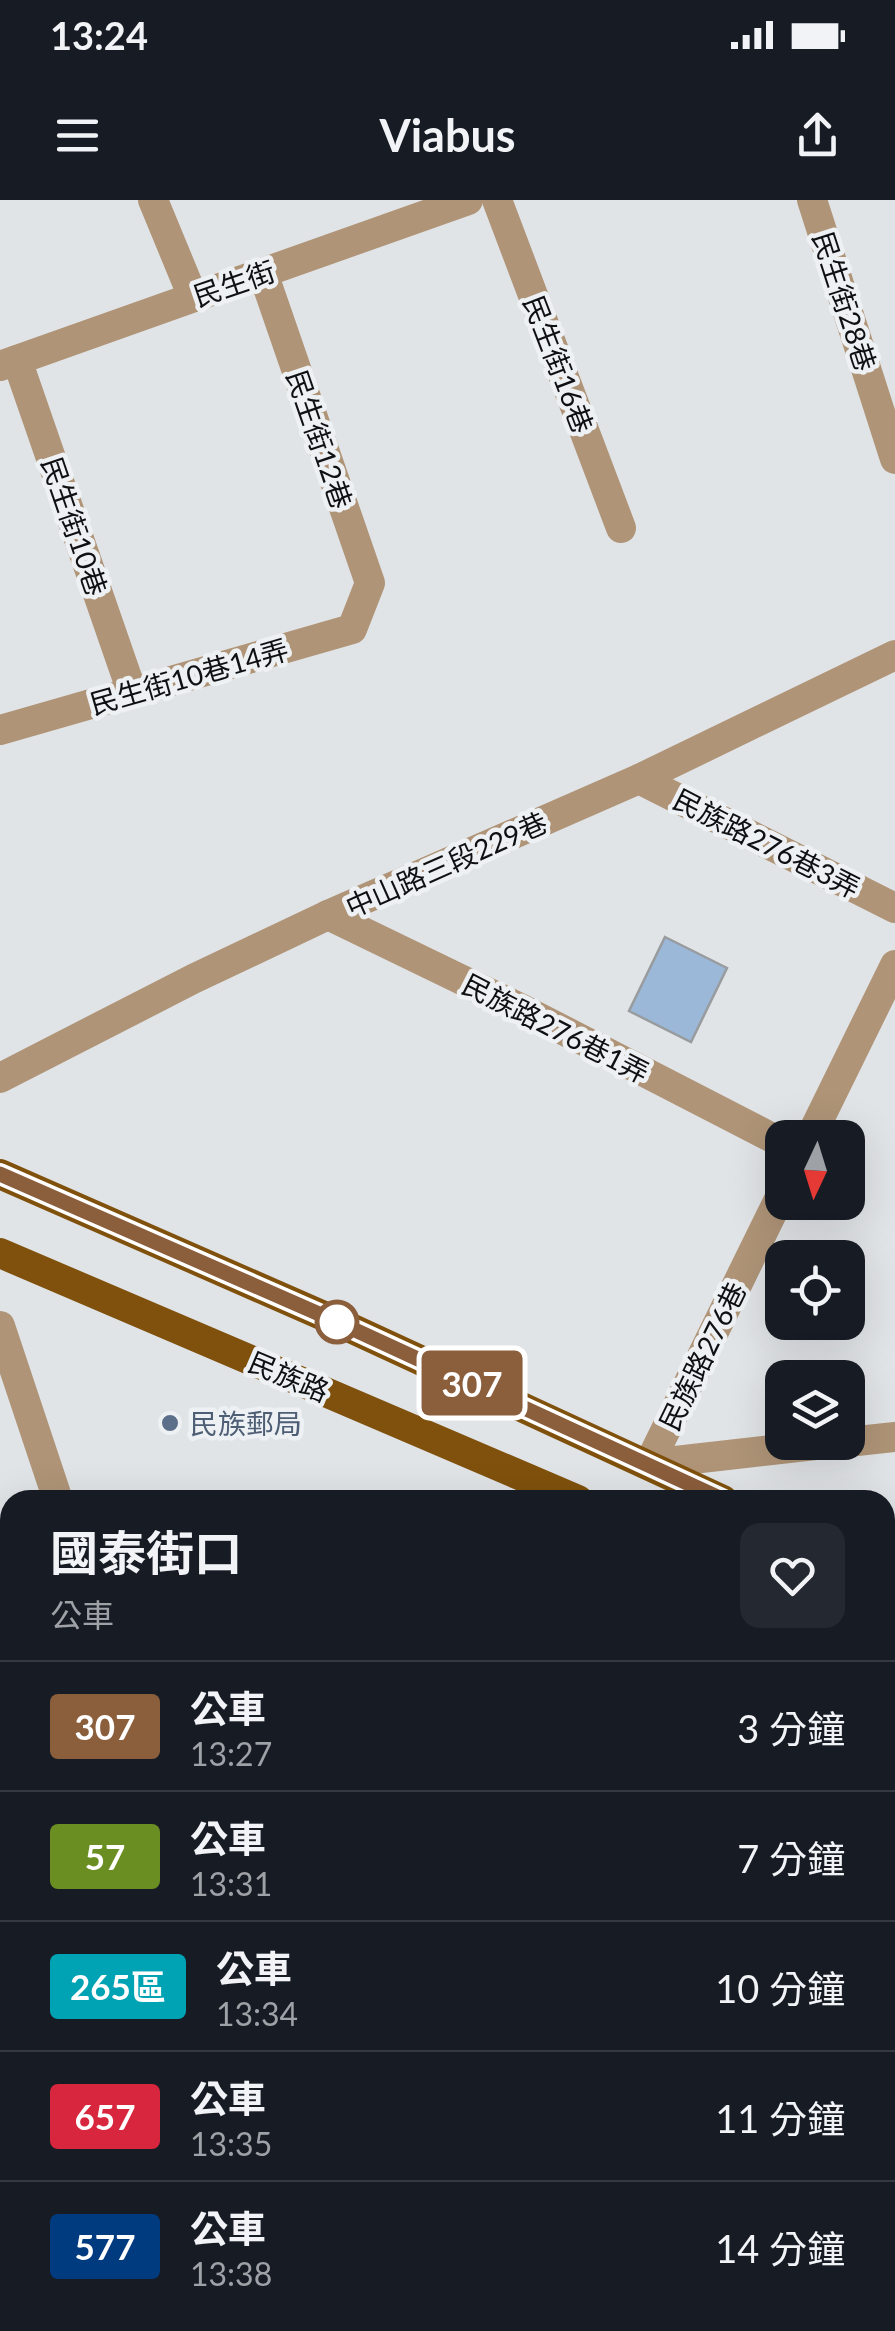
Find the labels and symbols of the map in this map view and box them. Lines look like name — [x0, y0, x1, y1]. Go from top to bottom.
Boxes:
street label: 民生街28巷 — [807, 227, 883, 375]
street label: 民生街 — [189, 253, 279, 313]
street label: 民生街16巷 — [517, 290, 601, 438]
street label: 民生街12巷 — [280, 365, 360, 513]
street label: 民生街10巷 — [35, 452, 115, 600]
street label: 民生街10巷14弄 — [86, 631, 292, 721]
street label: 民族路276巷3弄 — [668, 781, 866, 905]
street label: 中山路三段229巷 — [340, 804, 552, 924]
street label: 民族路276巷1弄 — [457, 966, 655, 1090]
north arrow — [765, 1120, 865, 1220]
street label: 民族路276巷 — [651, 1276, 753, 1436]
unlabelled marker — [316, 1301, 358, 1343]
street label: 民族路 — [244, 1344, 334, 1408]
line badge: 307 — [414, 1350, 530, 1416]
place label: 民族郵局 — [190, 1406, 302, 1440]
marker: 民族郵局 — [159, 1412, 181, 1434]

